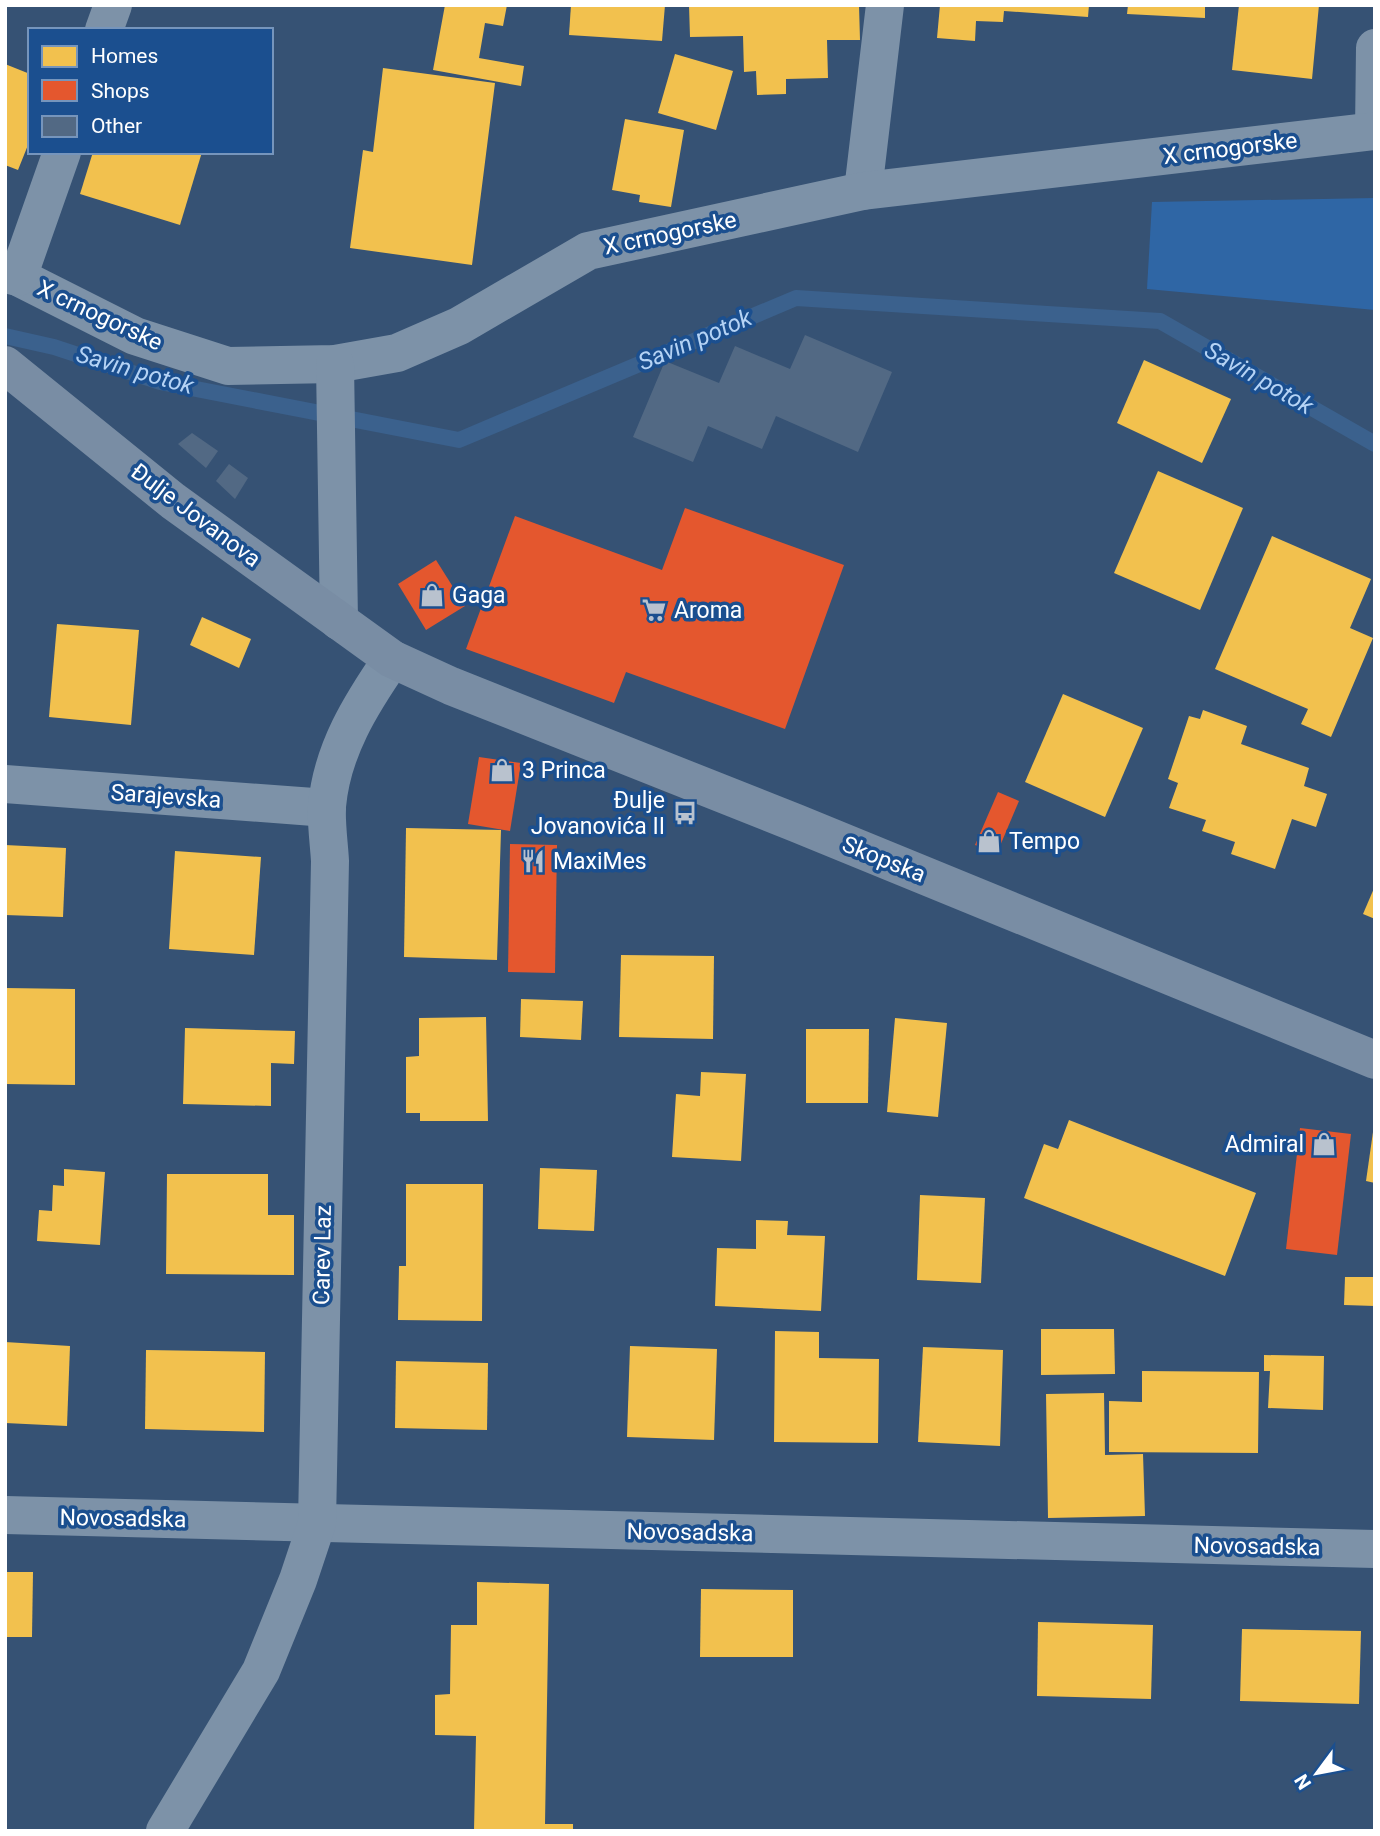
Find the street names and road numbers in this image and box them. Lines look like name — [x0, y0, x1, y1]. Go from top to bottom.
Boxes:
street label: X crnogorske — [1161, 127, 1299, 170]
street label: X crnogorske — [601, 206, 739, 261]
street label: X crnogorske — [33, 275, 167, 356]
street label: Đulje Jovanova — [126, 458, 266, 573]
street label: Sarajevska — [110, 779, 222, 814]
street label: Skopska — [838, 831, 929, 888]
street label: Carev Laz — [308, 1205, 337, 1305]
street label: Novosadska — [59, 1504, 187, 1533]
street label: Novosadska — [626, 1518, 754, 1547]
street label: Novosadska — [1193, 1532, 1321, 1561]

